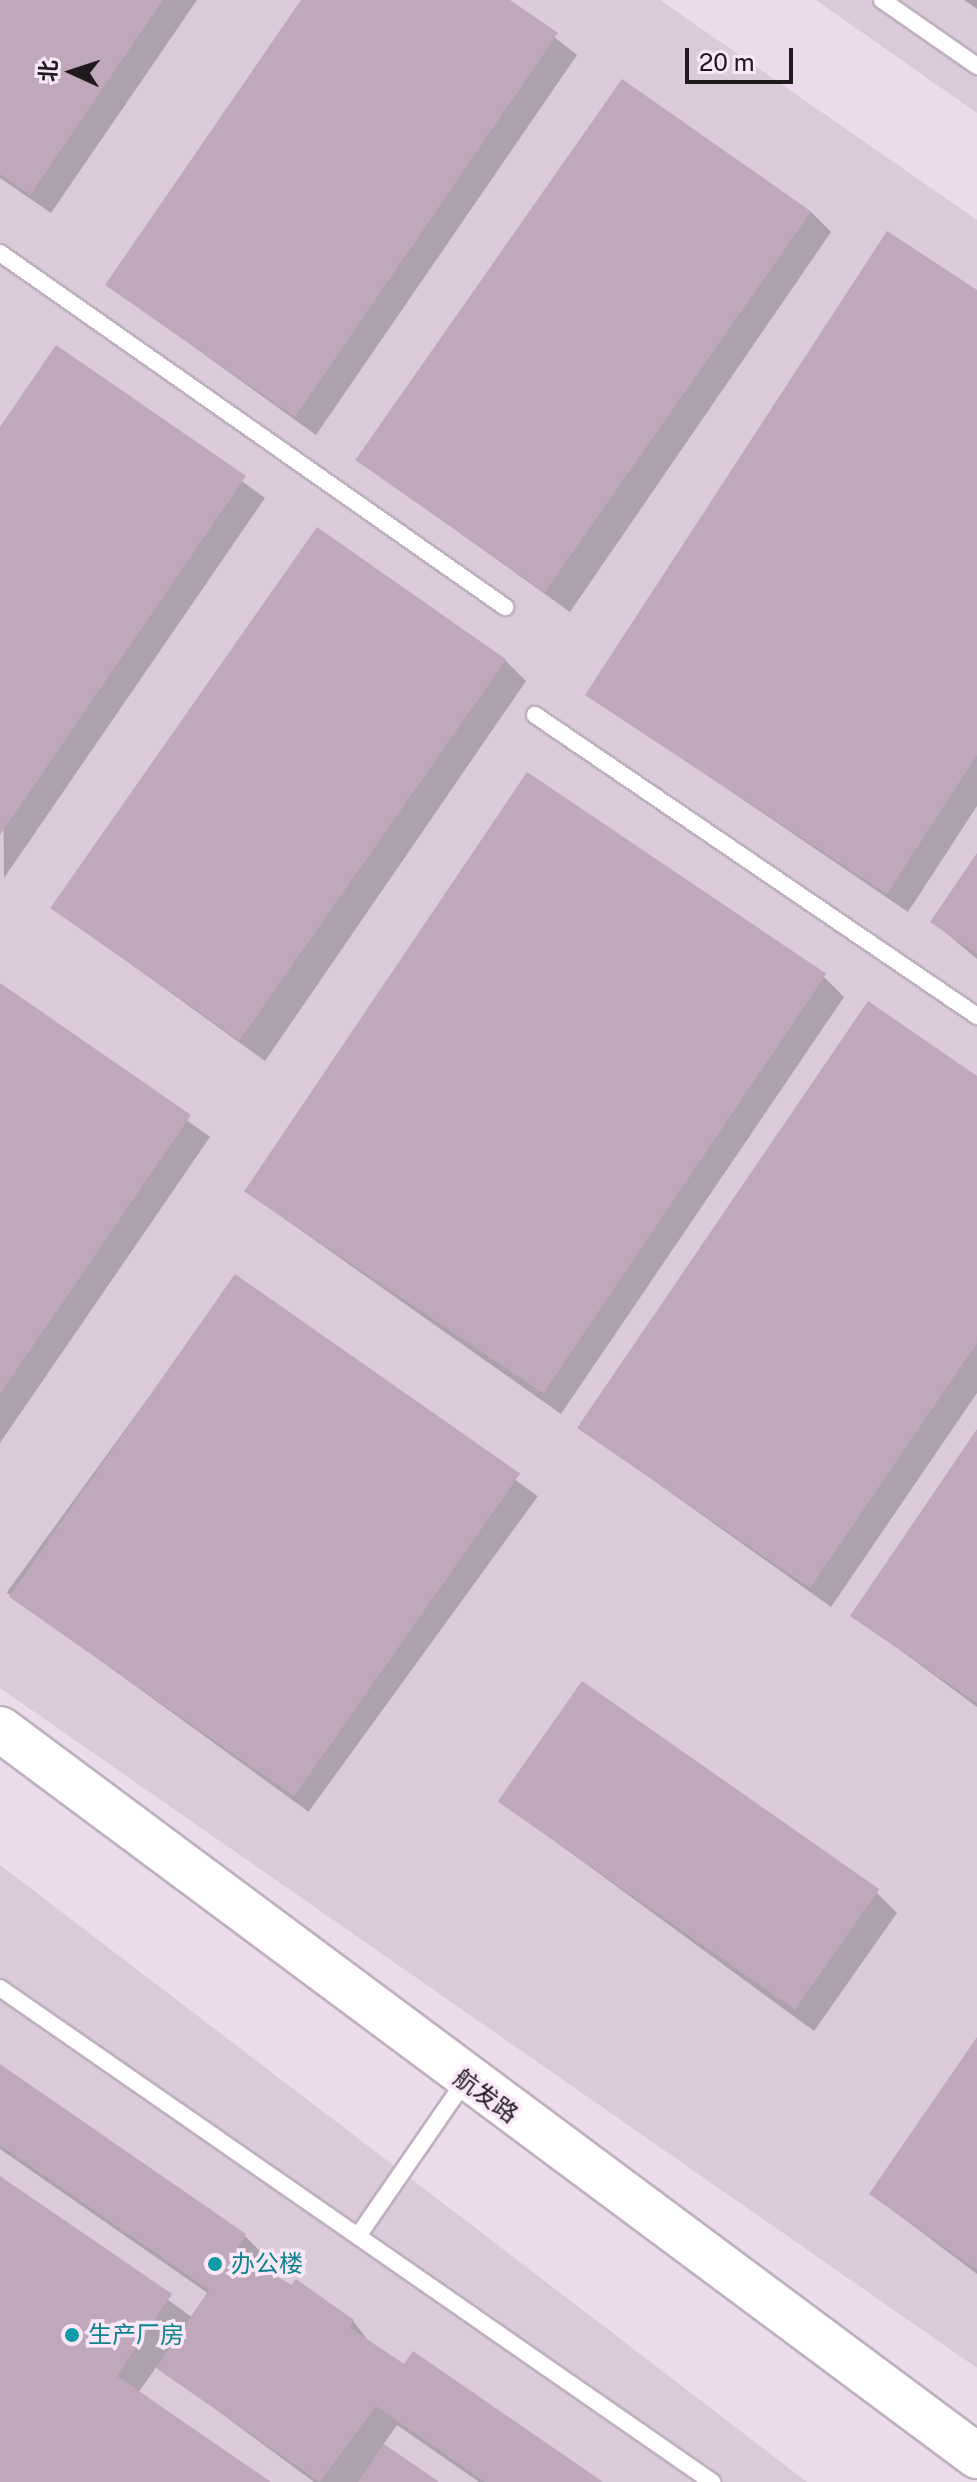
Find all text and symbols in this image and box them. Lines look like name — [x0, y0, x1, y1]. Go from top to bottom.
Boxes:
north arrow — [32, 32, 112, 112]
scale bar — [689, 32, 797, 82]
text: 20 m — [699, 48, 755, 76]
text: 北 — [34, 59, 62, 82]
street label: 航发路 — [448, 2063, 524, 2129]
place label: 办公楼 — [231, 2250, 303, 2278]
marker: 办公楼 — [206, 2255, 224, 2273]
place label: 生产厂房 — [88, 2321, 184, 2349]
marker: 生产厂房 — [63, 2326, 81, 2344]

